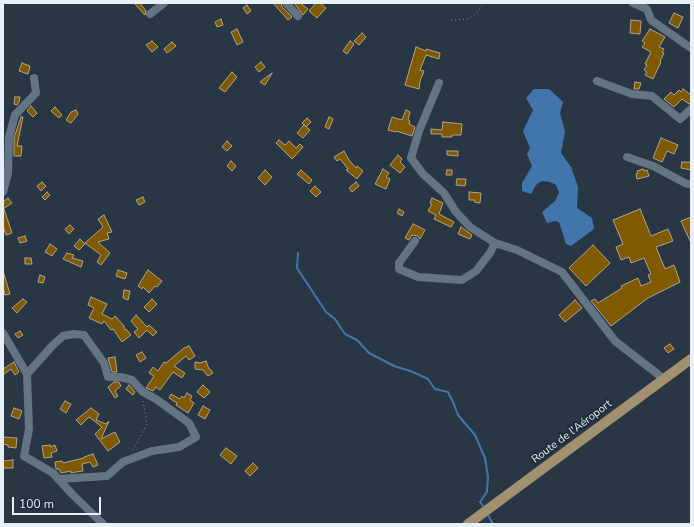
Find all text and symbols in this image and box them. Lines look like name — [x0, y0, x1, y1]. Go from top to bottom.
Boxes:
street label: Route de l'Aéroport — [529, 398, 615, 466]
scale bar — [14, 489, 103, 515]
text: 100 m — [19, 496, 54, 512]

